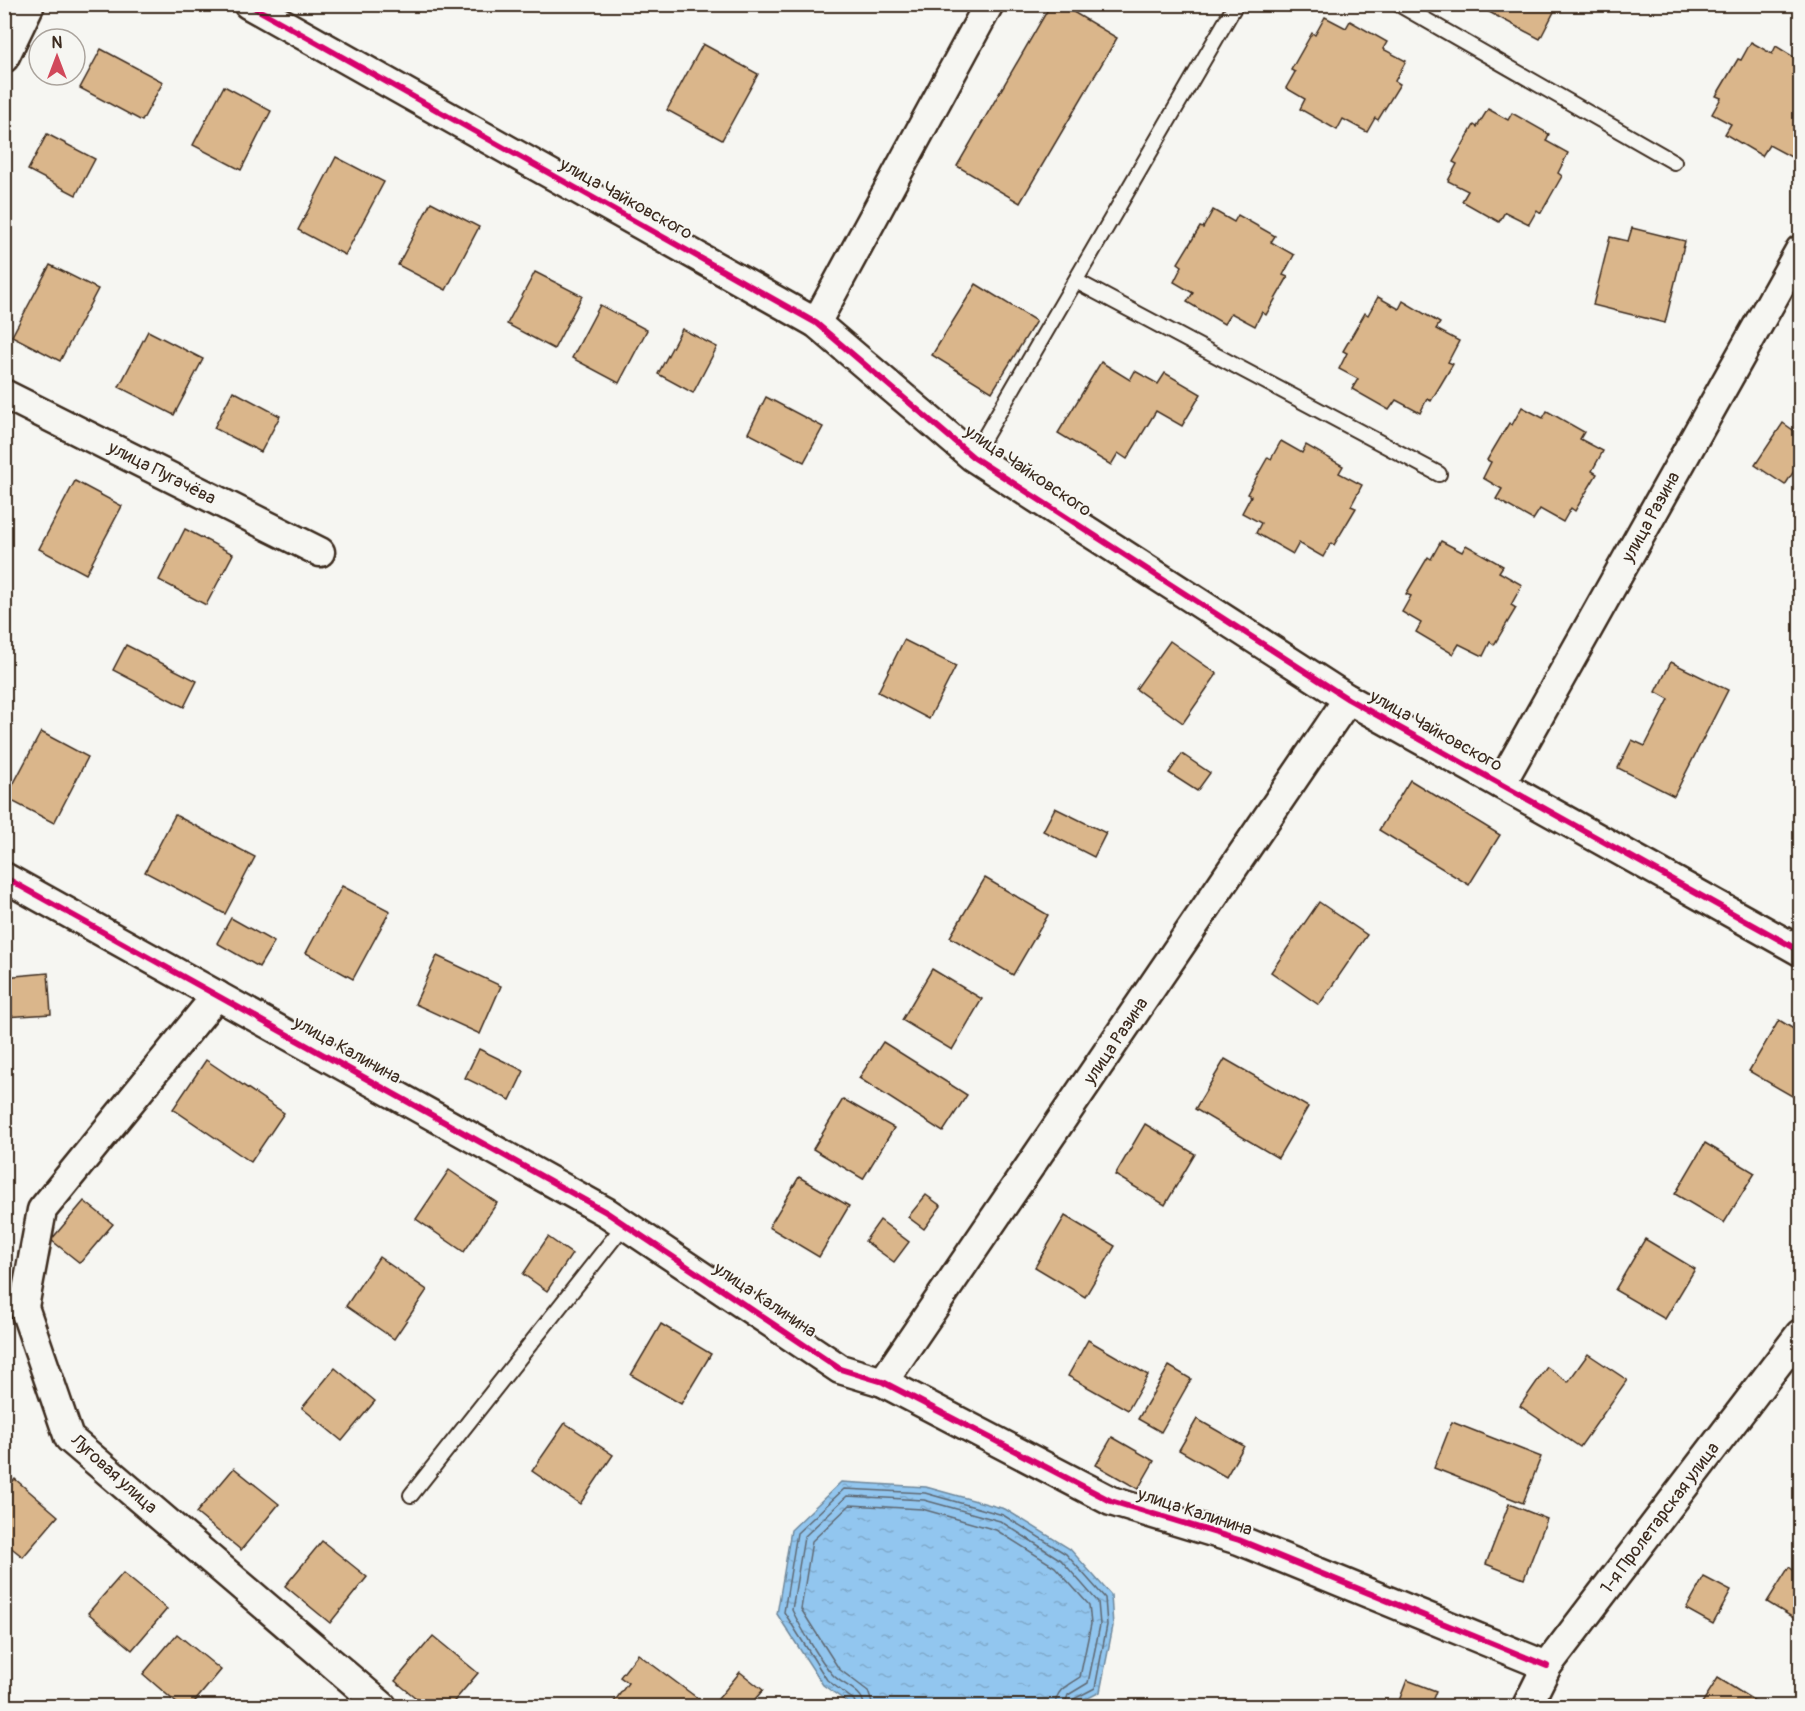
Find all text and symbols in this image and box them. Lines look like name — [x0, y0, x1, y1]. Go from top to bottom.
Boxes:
north arrow — [27, 27, 87, 87]
text: N — [52, 33, 63, 53]
street label: улица Чайковского — [555, 153, 697, 245]
street label: улица Чайковского — [959, 419, 1096, 522]
street label: улица Пугачёва — [103, 436, 220, 510]
street label: улица Разина — [1616, 468, 1685, 567]
street label: улица Чайковского — [1365, 685, 1507, 777]
street label: улица Разина — [1078, 993, 1154, 1090]
street label: улица Калинина — [288, 1011, 405, 1089]
street label: улица Калинина — [708, 1257, 821, 1343]
street label: Луговая улица — [65, 1428, 162, 1519]
street label: 1-я Пролетарская улица — [1595, 1438, 1725, 1598]
street label: улица Калинина — [1134, 1482, 1255, 1541]

